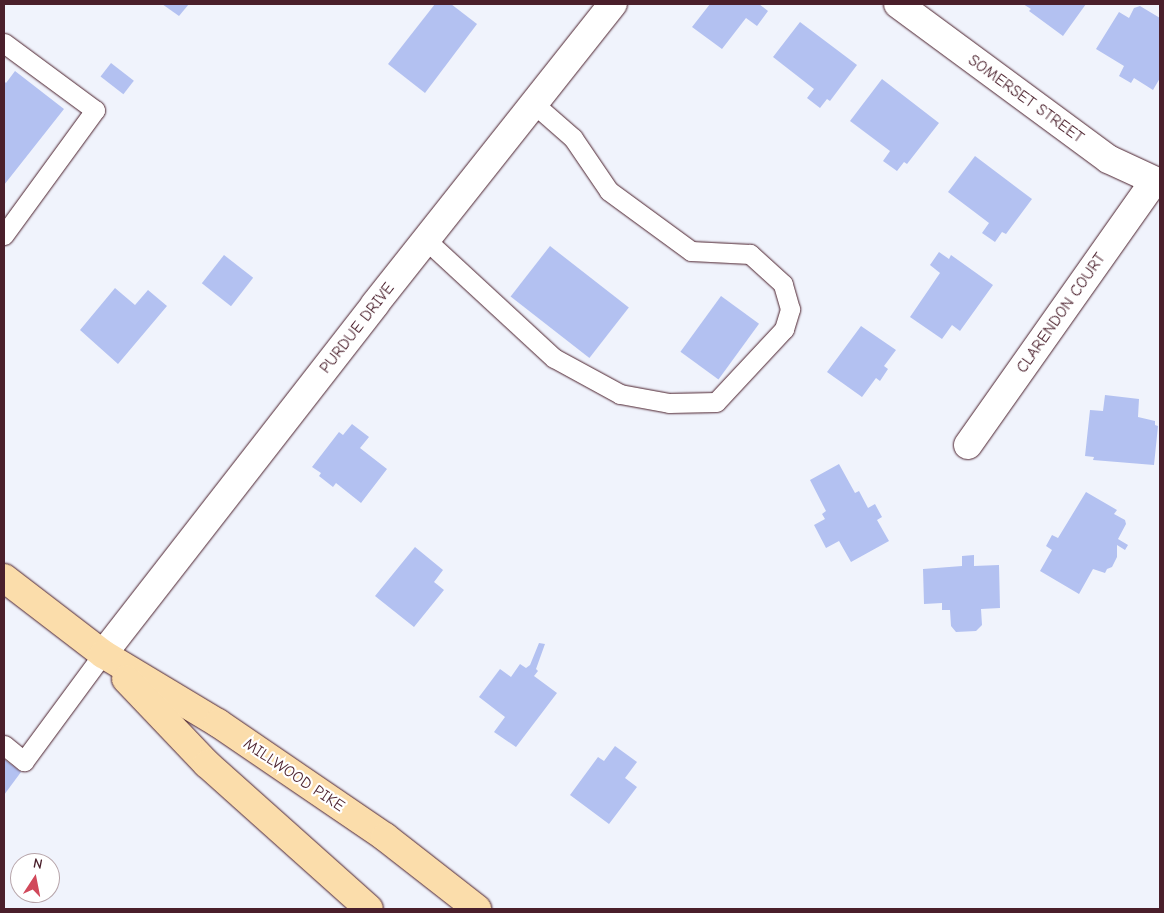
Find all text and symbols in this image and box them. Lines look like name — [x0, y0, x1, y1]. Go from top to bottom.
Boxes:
street label: SOMERSET STREET — [964, 51, 1088, 147]
street label: CLARENDON COURT — [1012, 249, 1110, 377]
street label: PURDUE DRIVE — [316, 279, 398, 377]
street label: MILLWOOD PIKE — [240, 734, 348, 816]
north arrow — [10, 853, 60, 903]
text: N — [32, 855, 44, 873]

